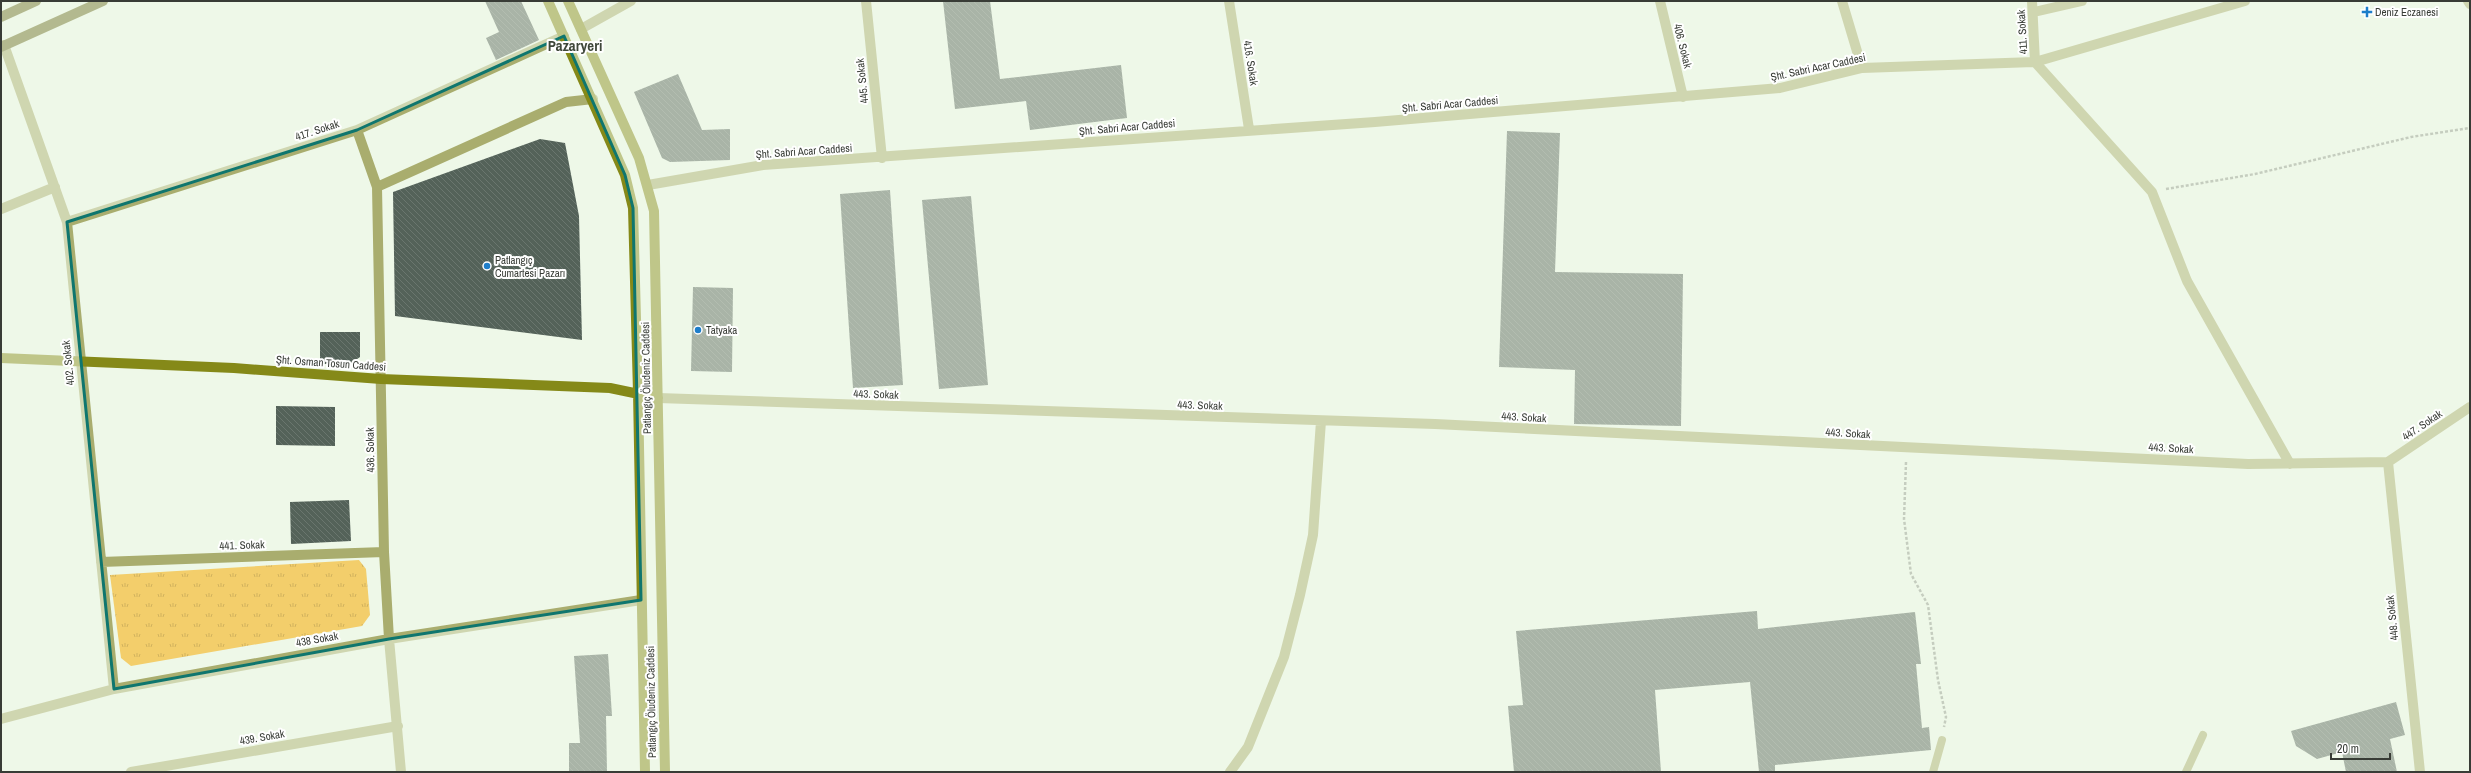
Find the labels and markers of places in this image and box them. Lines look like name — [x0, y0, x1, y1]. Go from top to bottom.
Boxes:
place label: Deniz Eczanesi — [2375, 5, 2438, 19]
marker: Deniz Eczanesi — [2362, 7, 2372, 17]
place label: Patlangıç Cumartesi Pazarı — [495, 253, 565, 280]
marker: Patlangıç Cumartesi Pazarı — [482, 261, 492, 271]
place label: Tatyaka — [706, 323, 737, 337]
marker: Tatyaka — [693, 325, 703, 335]

